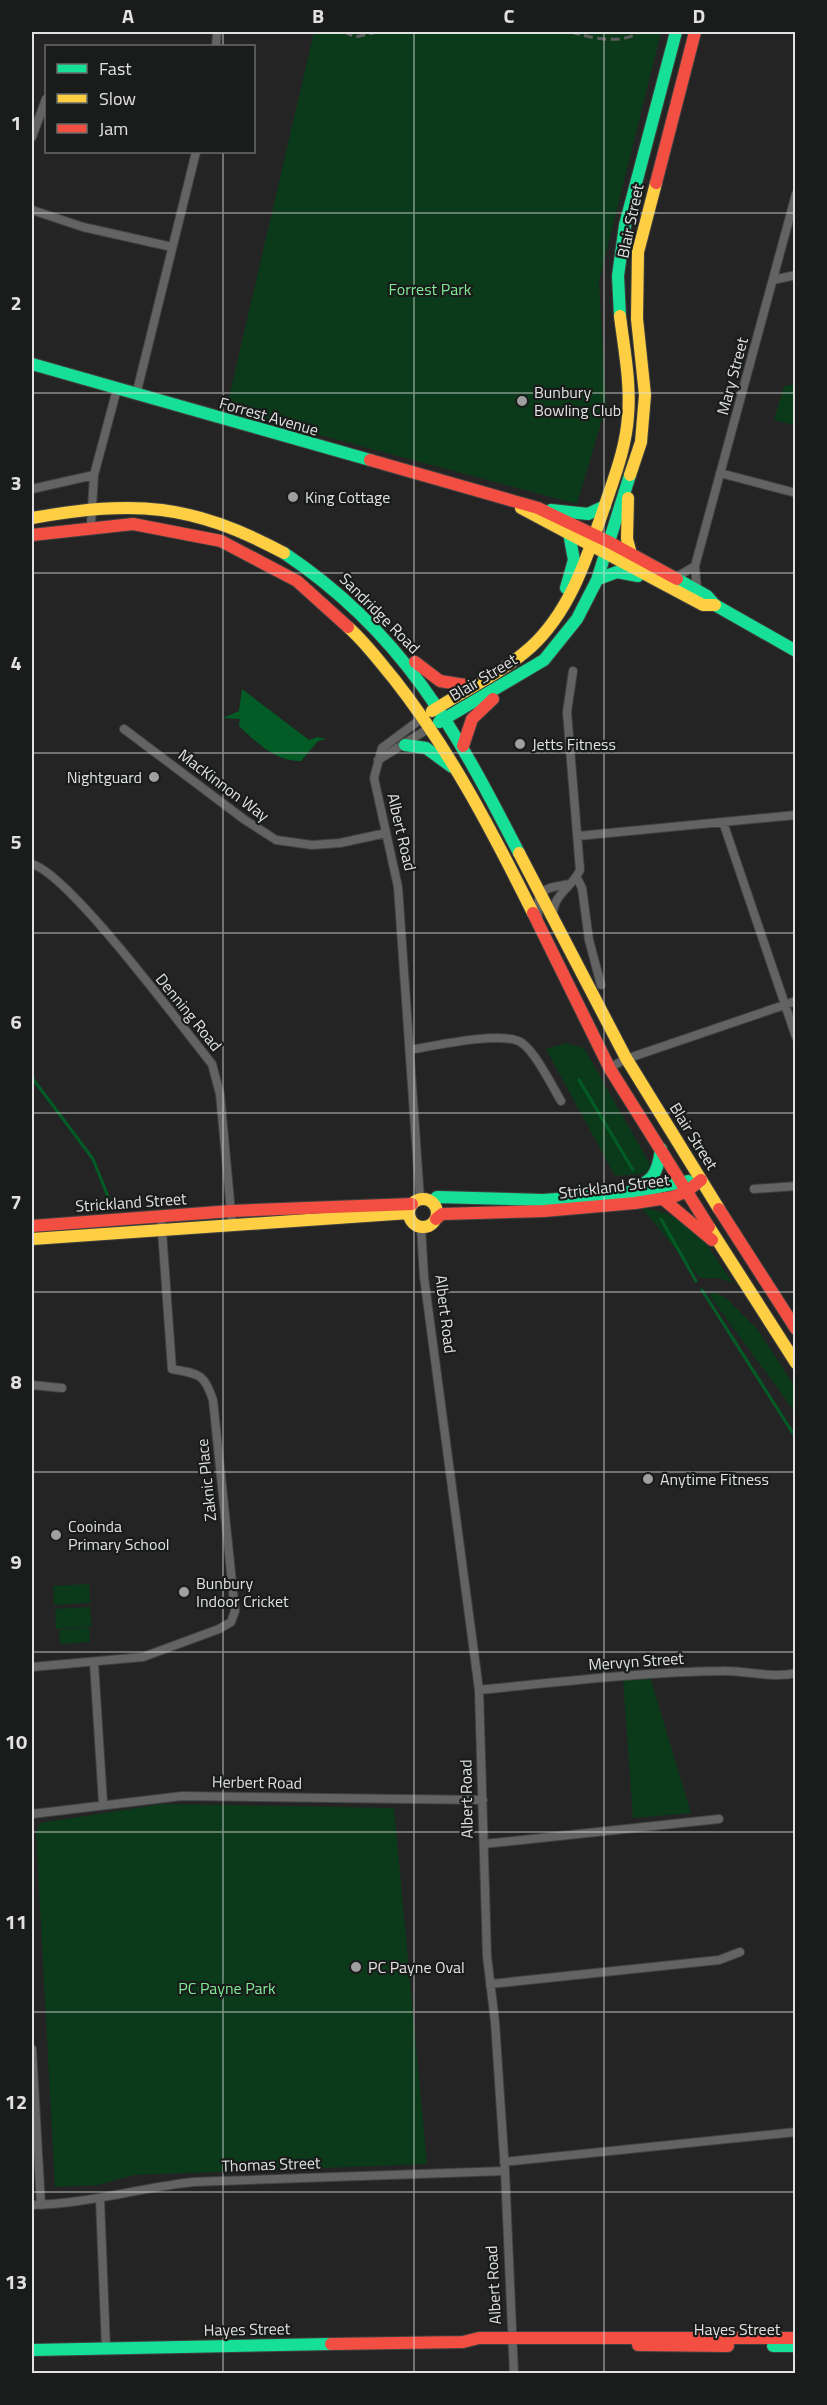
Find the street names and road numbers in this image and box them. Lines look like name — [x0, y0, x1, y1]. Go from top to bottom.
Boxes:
street label: Blair Street — [610, 181, 650, 260]
street label: Mary Street — [710, 334, 754, 418]
street label: Forrest Avenue — [217, 390, 321, 442]
street label: Sandridge Road — [334, 567, 426, 659]
street label: Blair Street — [445, 647, 522, 707]
street label: MacKinnon Way — [173, 743, 275, 827]
street label: Albert Road — [381, 791, 423, 873]
street label: Denning Road — [150, 968, 228, 1056]
street label: Blair Street — [664, 1098, 724, 1175]
street label: Strickland Street — [557, 1167, 671, 1205]
street label: Strickland Street — [75, 1186, 188, 1218]
street label: Albert Road — [429, 1273, 463, 1355]
street label: Zaknic Place — [190, 1437, 222, 1523]
street label: Mervyn Street — [587, 1646, 685, 1676]
street label: Albert Road — [453, 1759, 479, 1839]
street label: Herbert Road — [212, 1769, 302, 1795]
street label: Thomas Street — [221, 2150, 321, 2178]
street label: Albert Road — [479, 2245, 507, 2325]
street label: Hayes Street — [203, 2316, 291, 2342]
street label: Hayes Street — [694, 2317, 781, 2341]

